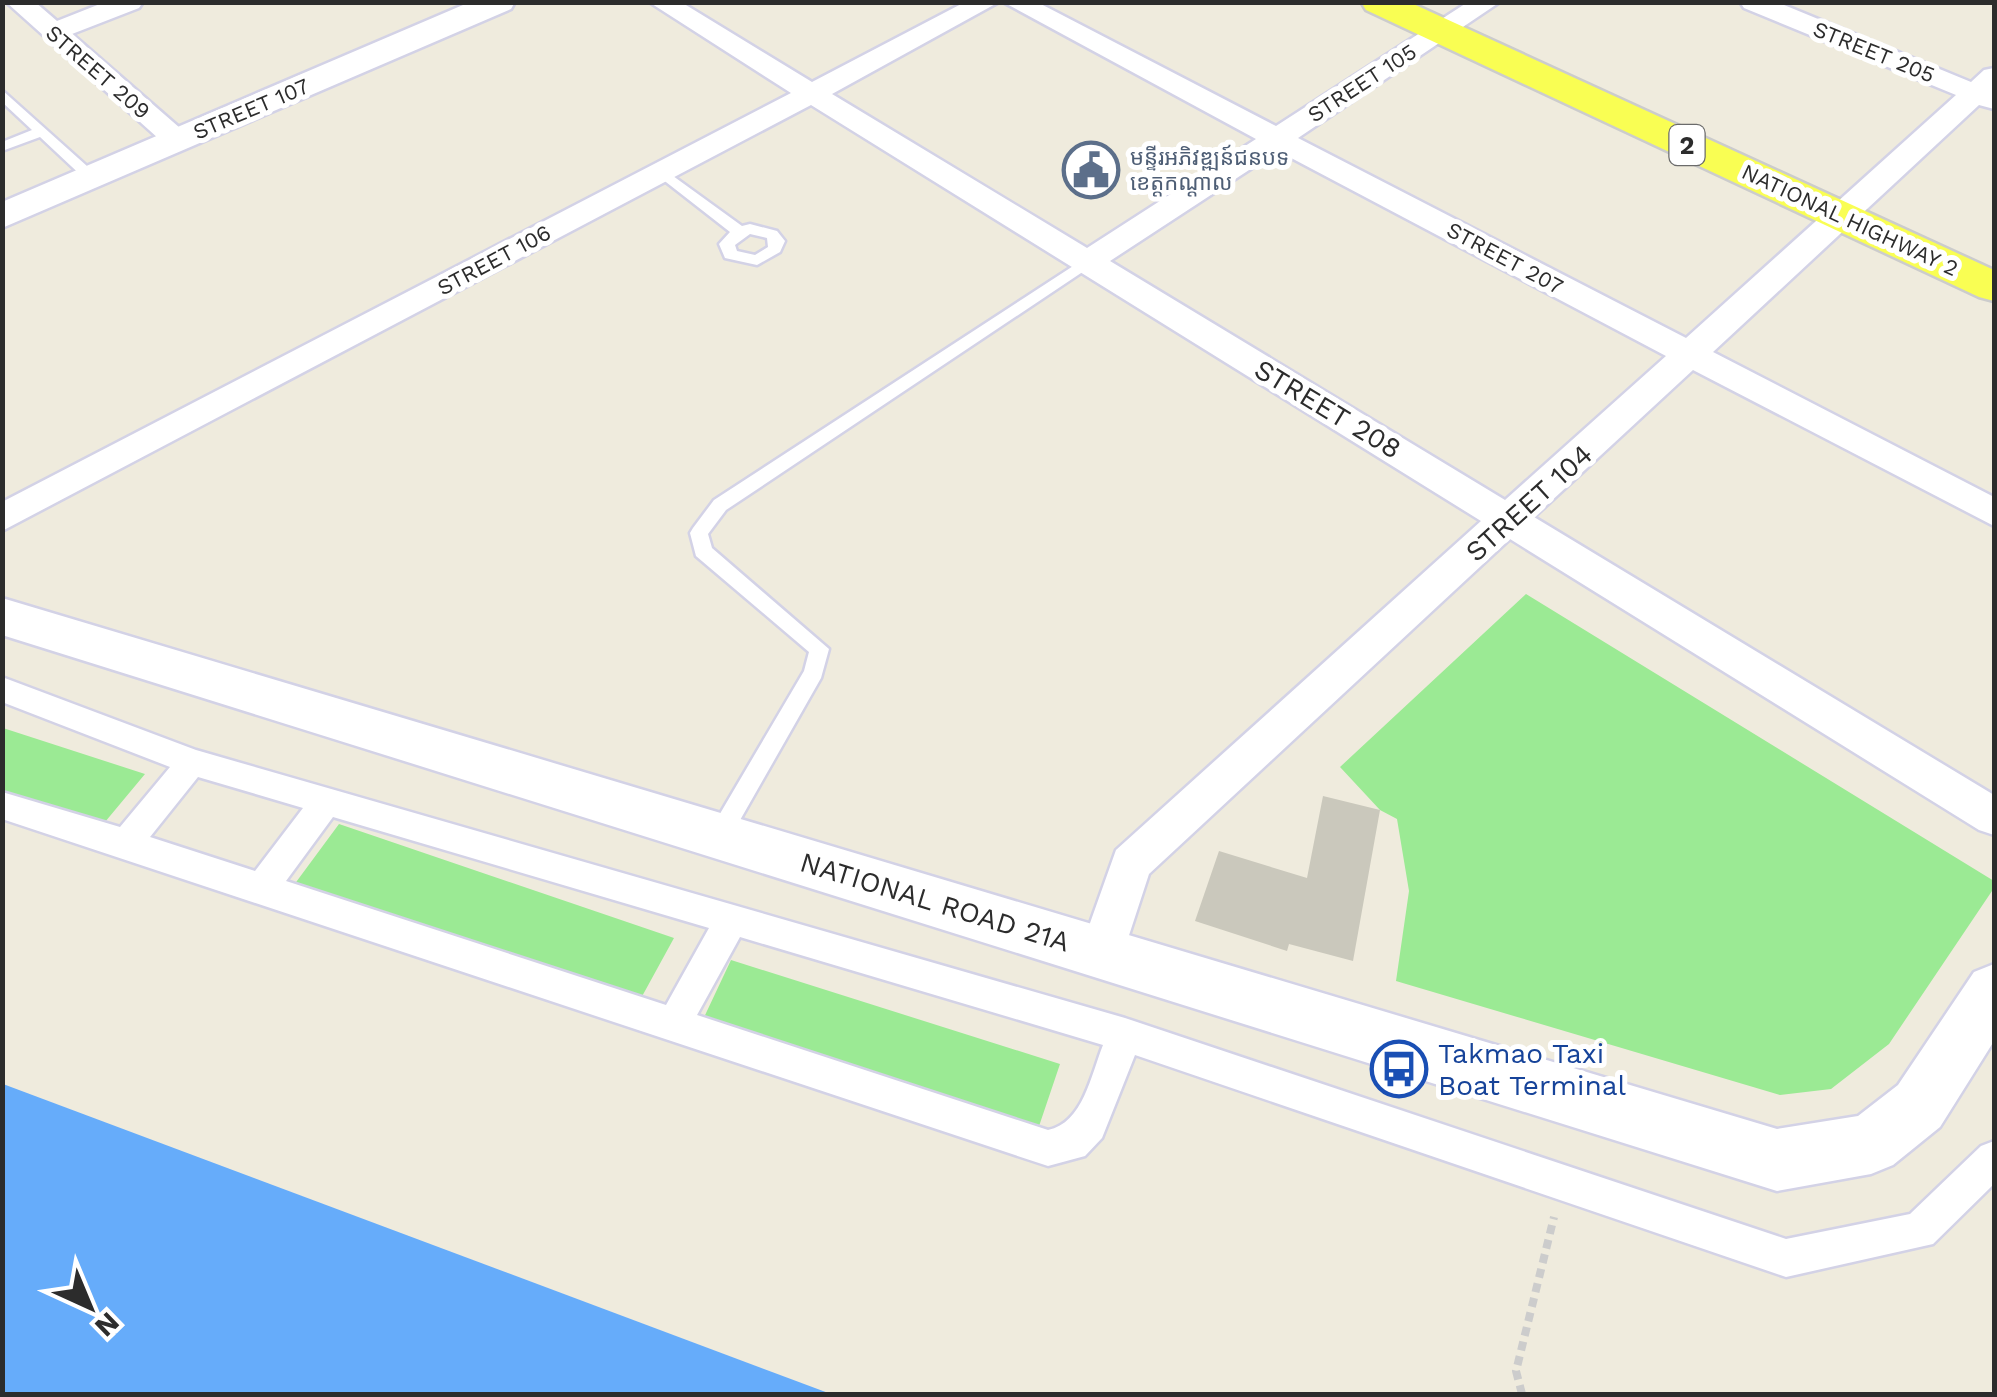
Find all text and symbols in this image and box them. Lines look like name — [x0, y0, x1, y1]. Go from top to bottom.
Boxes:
street label: STREET 205 — [1810, 16, 1938, 88]
street label: STREET 209 — [41, 20, 155, 124]
street label: STREET 105 — [1303, 39, 1421, 127]
street label: STREET 107 — [189, 73, 313, 145]
road number: 2 — [1670, 125, 1704, 165]
public building icon: មន្ទីរអភិវឌ្ឍន៍ជនបទ ខេត្តកណ្តាល — [1061, 140, 1121, 200]
place label: មន្ទីរអភិវឌ្ឍន៍ជនបទ ខេត្តកណ្តាល — [1130, 144, 1289, 196]
street label: NATIONAL HIGHWAY 2 — [1738, 159, 1962, 281]
street label: STREET 207 — [1443, 217, 1567, 299]
street label: STREET 106 — [433, 220, 555, 300]
street label: STREET 208 — [1249, 352, 1407, 466]
street label: STREET 104 — [1459, 438, 1599, 568]
street label: NATIONAL ROAD 21A — [796, 845, 1074, 959]
place label: Takmao Taxi Boat Terminal — [1438, 1037, 1627, 1102]
bus stop icon: Takmao Taxi Boat Terminal — [1369, 1039, 1429, 1099]
north arrow — [40, 1257, 140, 1357]
text: N — [88, 1306, 126, 1344]

